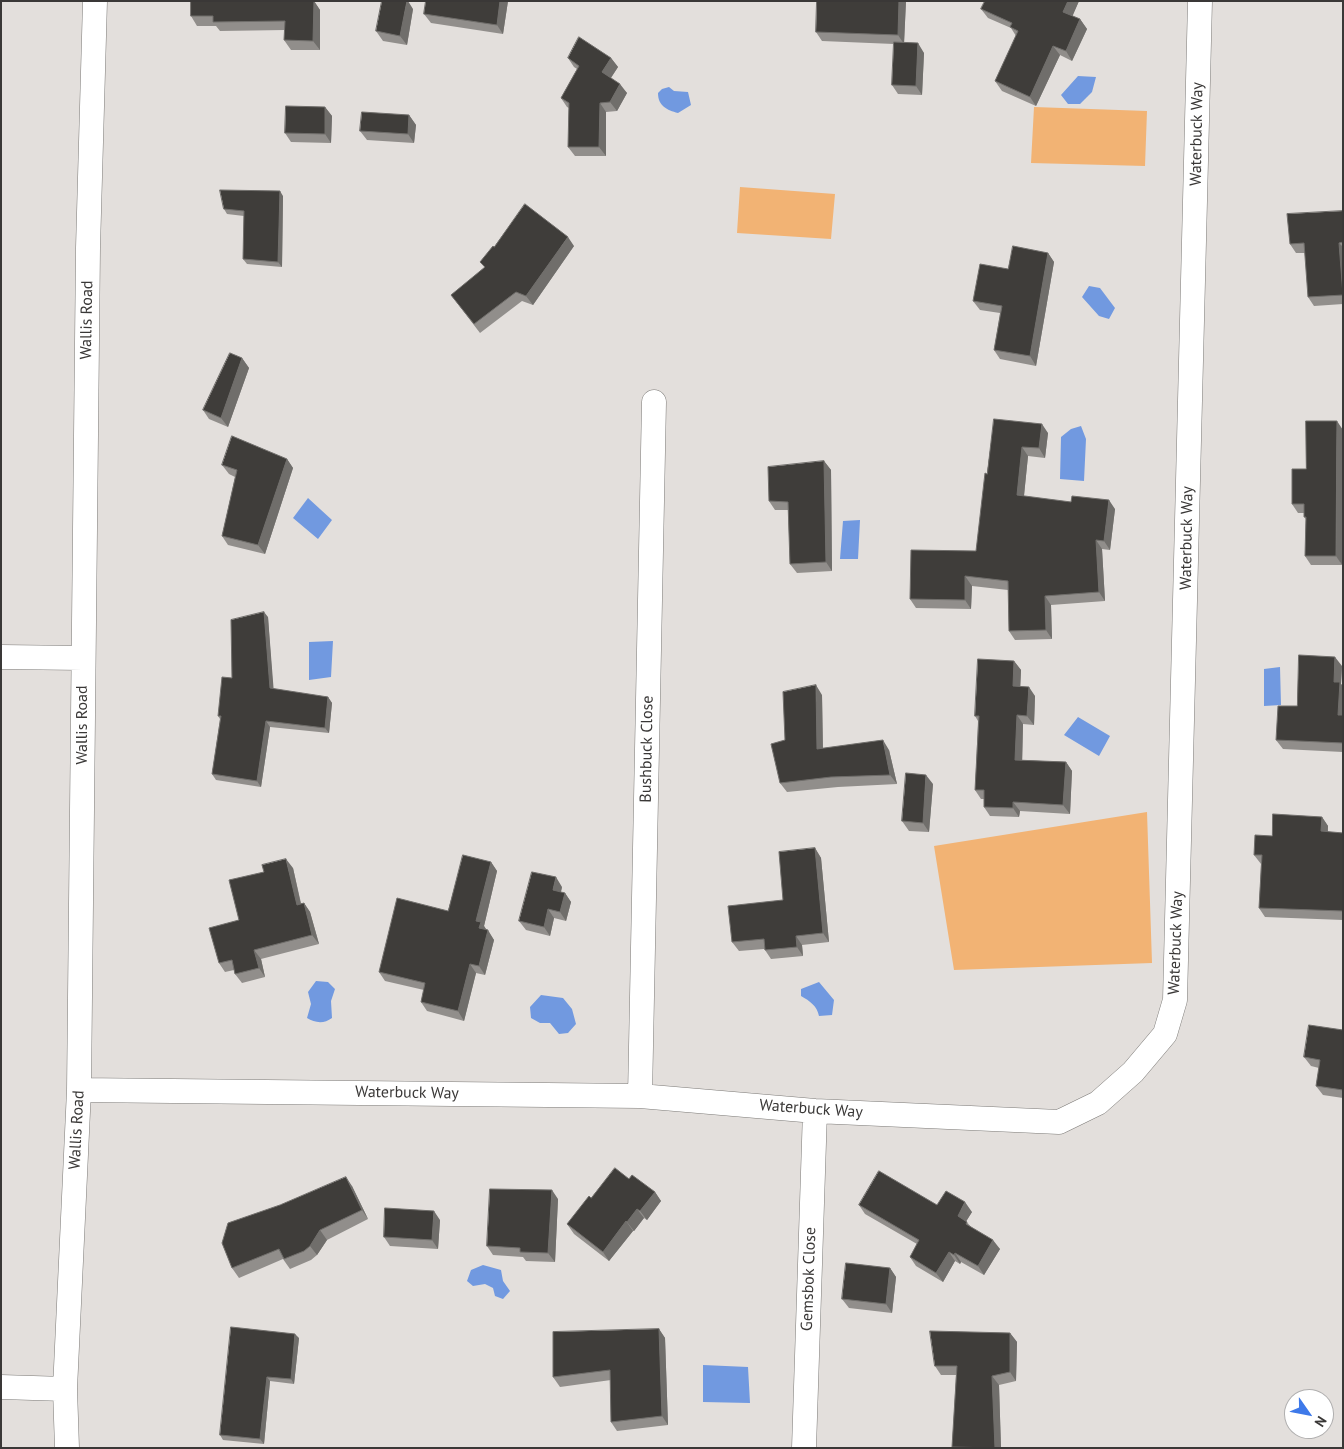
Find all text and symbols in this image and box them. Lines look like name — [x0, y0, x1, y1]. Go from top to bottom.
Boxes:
street label: Waterbuck Way — [1186, 82, 1208, 186]
street label: Wallis Road — [77, 280, 97, 360]
street label: Waterbuck Way — [1176, 486, 1198, 590]
street label: Wallis Road — [72, 685, 92, 765]
street label: Bushbuck Close — [636, 695, 658, 803]
street label: Waterbuck Way — [1165, 891, 1187, 995]
street label: Waterbuck Way — [355, 1082, 459, 1104]
street label: Wallis Road — [65, 1090, 89, 1170]
street label: Waterbuck Way — [759, 1096, 863, 1122]
street label: Gemsbok Close — [798, 1227, 820, 1331]
north arrow — [1284, 1389, 1334, 1439]
text: N — [1311, 1413, 1331, 1430]

